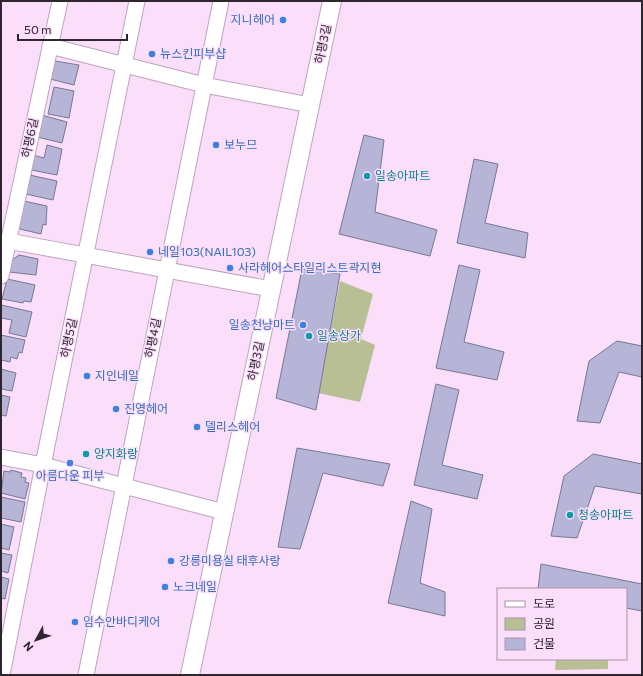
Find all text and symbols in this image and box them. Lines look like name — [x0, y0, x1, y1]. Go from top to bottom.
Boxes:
place label: 지니헤어 — [231, 12, 275, 26]
marker: 지니헤어 — [278, 15, 288, 25]
scale bar — [18, 16, 127, 42]
text: 50 m — [24, 22, 52, 36]
street label: 하평3길 — [311, 23, 333, 65]
place label: 뉴스킨피부샵 — [160, 46, 226, 60]
marker: 뉴스킨피부샵 — [147, 49, 157, 59]
street label: 하평6길 — [18, 117, 40, 159]
place label: 보누므 — [224, 137, 257, 151]
marker: 보누므 — [211, 140, 221, 150]
place label: 일송아파트 — [375, 168, 430, 182]
marker: 일송아파트 — [362, 171, 372, 181]
place label: 네일103(NAIL103) — [158, 244, 256, 258]
marker: 네일103(NAIL103) — [145, 247, 155, 257]
place label: 사라헤어스타일리스트곽지현 — [238, 260, 382, 274]
marker: 사라헤어스타일리스트곽지현 — [225, 263, 235, 273]
street label: 하평5길 — [57, 317, 79, 359]
street label: 하평4길 — [141, 317, 163, 359]
place label: 일송천냥마트 — [229, 317, 295, 331]
marker: 일송천냥마트 — [298, 320, 308, 330]
place label: 일송상가 — [317, 328, 361, 342]
marker: 일송상가 — [304, 331, 314, 341]
street label: 하평3길 — [244, 340, 266, 382]
place label: 지인네일 — [95, 368, 139, 382]
marker: 지인네일 — [82, 371, 92, 381]
place label: 진영헤어 — [124, 401, 168, 415]
marker: 진영헤어 — [111, 404, 121, 414]
place label: 델리스헤어 — [205, 419, 260, 433]
marker: 델리스헤어 — [192, 422, 202, 432]
place label: 양지화랑 — [94, 446, 138, 460]
marker: 양지화랑 — [81, 449, 91, 459]
marker: 아름다운 피부 — [65, 458, 75, 468]
place label: 아름다운 피부 — [36, 468, 104, 482]
place label: 청송아파트 — [578, 507, 633, 521]
marker: 청송아파트 — [565, 510, 575, 520]
place label: 강릉미용실 태후사랑 — [179, 553, 281, 567]
marker: 강릉미용실 태후사랑 — [166, 556, 176, 566]
place label: 노크네일 — [173, 579, 217, 593]
marker: 노크네일 — [160, 582, 170, 592]
legend — [497, 588, 627, 660]
text: 도로 — [533, 596, 555, 610]
place label: 임수안바디케어 — [83, 614, 160, 628]
text: 공원 — [533, 616, 555, 630]
marker: 임수안바디케어 — [70, 617, 80, 627]
north arrow — [16, 620, 56, 660]
text: 건물 — [533, 636, 555, 650]
text: N — [20, 639, 36, 654]

